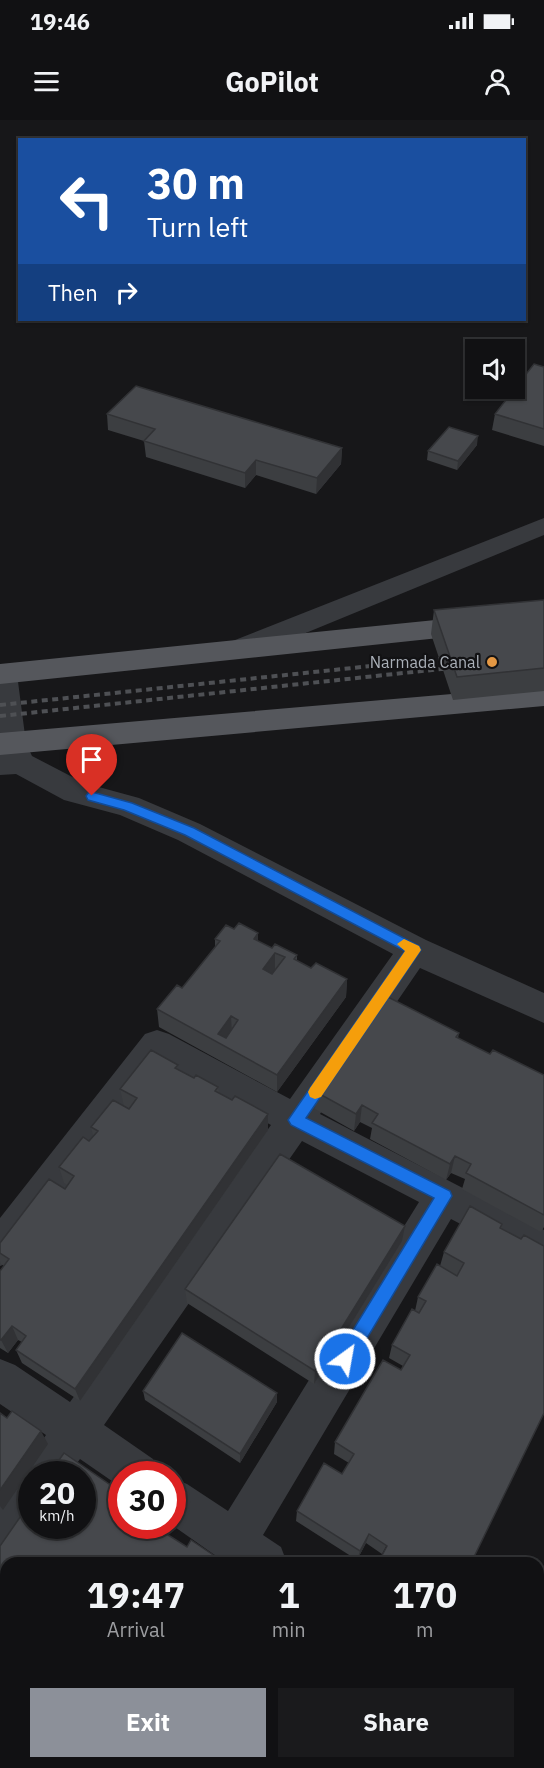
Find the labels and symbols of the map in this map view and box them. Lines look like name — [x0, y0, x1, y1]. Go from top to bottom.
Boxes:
place label: Narmada Canal — [370, 652, 480, 672]
marker: Narmada Canal — [485, 655, 499, 669]
pin — [66, 734, 117, 796]
position arrow — [313, 1327, 377, 1391]
speed limit sign: 30 — [108, 1461, 186, 1539]

